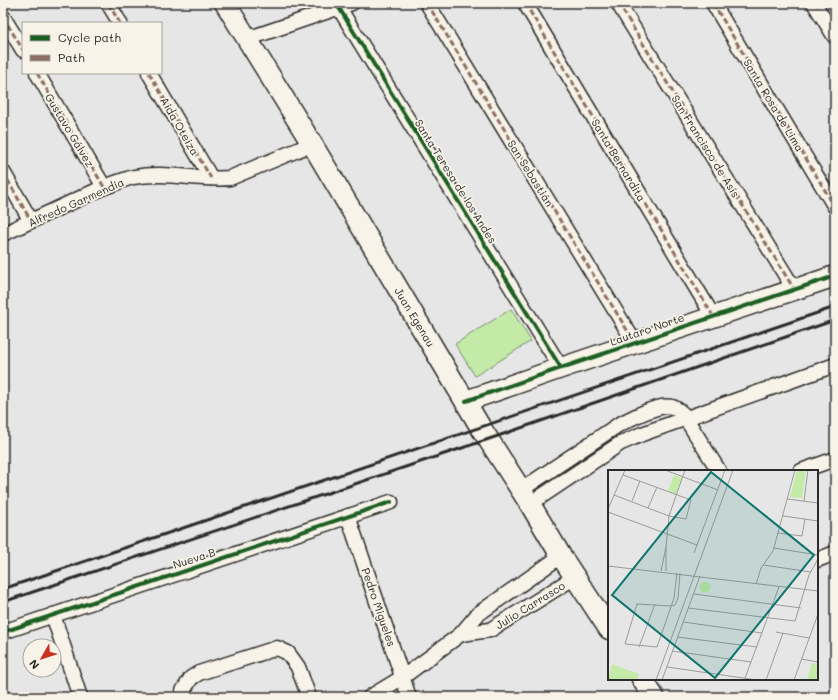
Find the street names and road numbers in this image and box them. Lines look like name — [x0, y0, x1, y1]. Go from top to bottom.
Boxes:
street label: Santa Rosa de Lima — [740, 56, 808, 154]
street label: Gustavo Gálvez — [42, 90, 98, 170]
street label: San Francisco de Asís — [668, 92, 744, 200]
street label: Aida Oteiza — [157, 94, 203, 158]
street label: Santa Teresa de los Andes — [412, 116, 500, 246]
street label: Santa Bernardita — [588, 116, 650, 204]
street label: San Sebastián — [504, 137, 558, 209]
street label: Alfredo Garmendia — [26, 174, 126, 230]
street label: Juan Egenau — [391, 284, 439, 350]
street label: Lautaro Norte — [608, 309, 686, 349]
street label: Nueva B — [171, 544, 217, 572]
street label: Pedro Migueles — [359, 566, 399, 648]
street label: Julio Carrasco — [492, 577, 568, 632]

